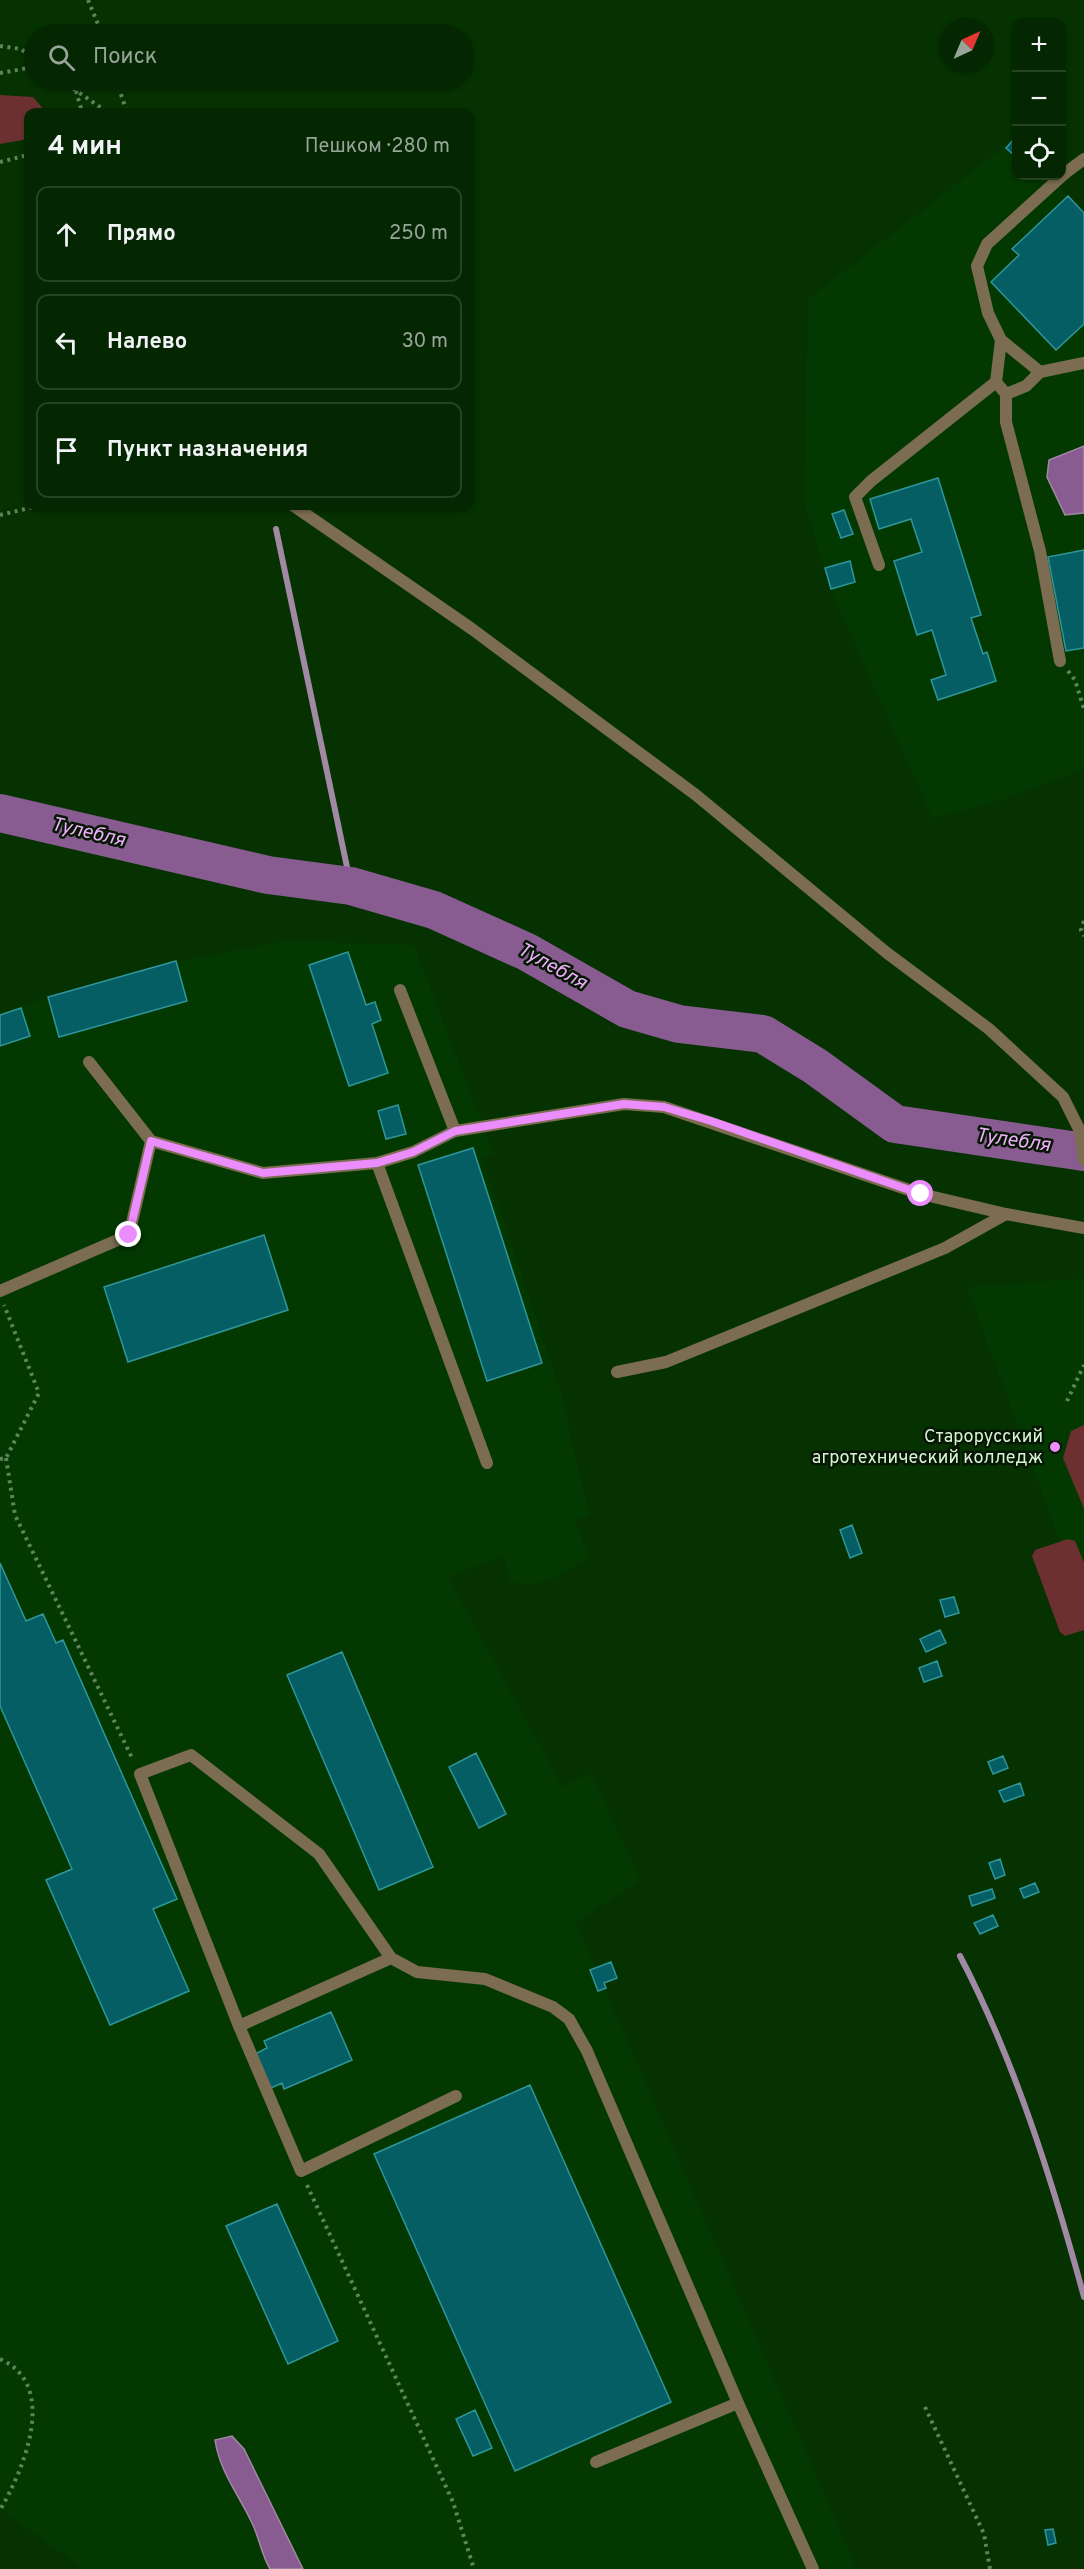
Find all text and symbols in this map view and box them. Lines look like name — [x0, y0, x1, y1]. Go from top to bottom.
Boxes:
north arrow — [940, 18, 994, 72]
map controls — [1012, 18, 1066, 180]
button: + — [1012, 18, 1066, 72]
search box — [24, 24, 474, 90]
icon: search — [45, 41, 78, 74]
text: Поиск — [93, 44, 157, 71]
button: − — [1012, 72, 1066, 126]
button: locate — [1012, 126, 1066, 180]
text: 4 мин — [48, 131, 122, 164]
text: Пешком · 280 m — [305, 134, 450, 160]
icon: ahead — [50, 218, 83, 251]
text: Прямо — [107, 221, 176, 248]
text: 250 m — [389, 221, 448, 247]
icon: left — [50, 326, 83, 359]
text: Налево — [107, 329, 187, 356]
text: 30 m — [402, 329, 448, 355]
icon: arrive — [50, 434, 83, 467]
text: Пункт назначения — [107, 437, 308, 464]
water label: Тулебля — [48, 812, 128, 854]
water label: Тулебля — [513, 937, 592, 997]
water label: Тулебля — [974, 1123, 1053, 1159]
route start — [907, 1180, 933, 1206]
route end — [115, 1221, 141, 1247]
place label: Старорусский агротехнический колледж — [812, 1426, 1043, 1470]
marker: Старорусский агротехнический колледж — [1048, 1440, 1062, 1454]

